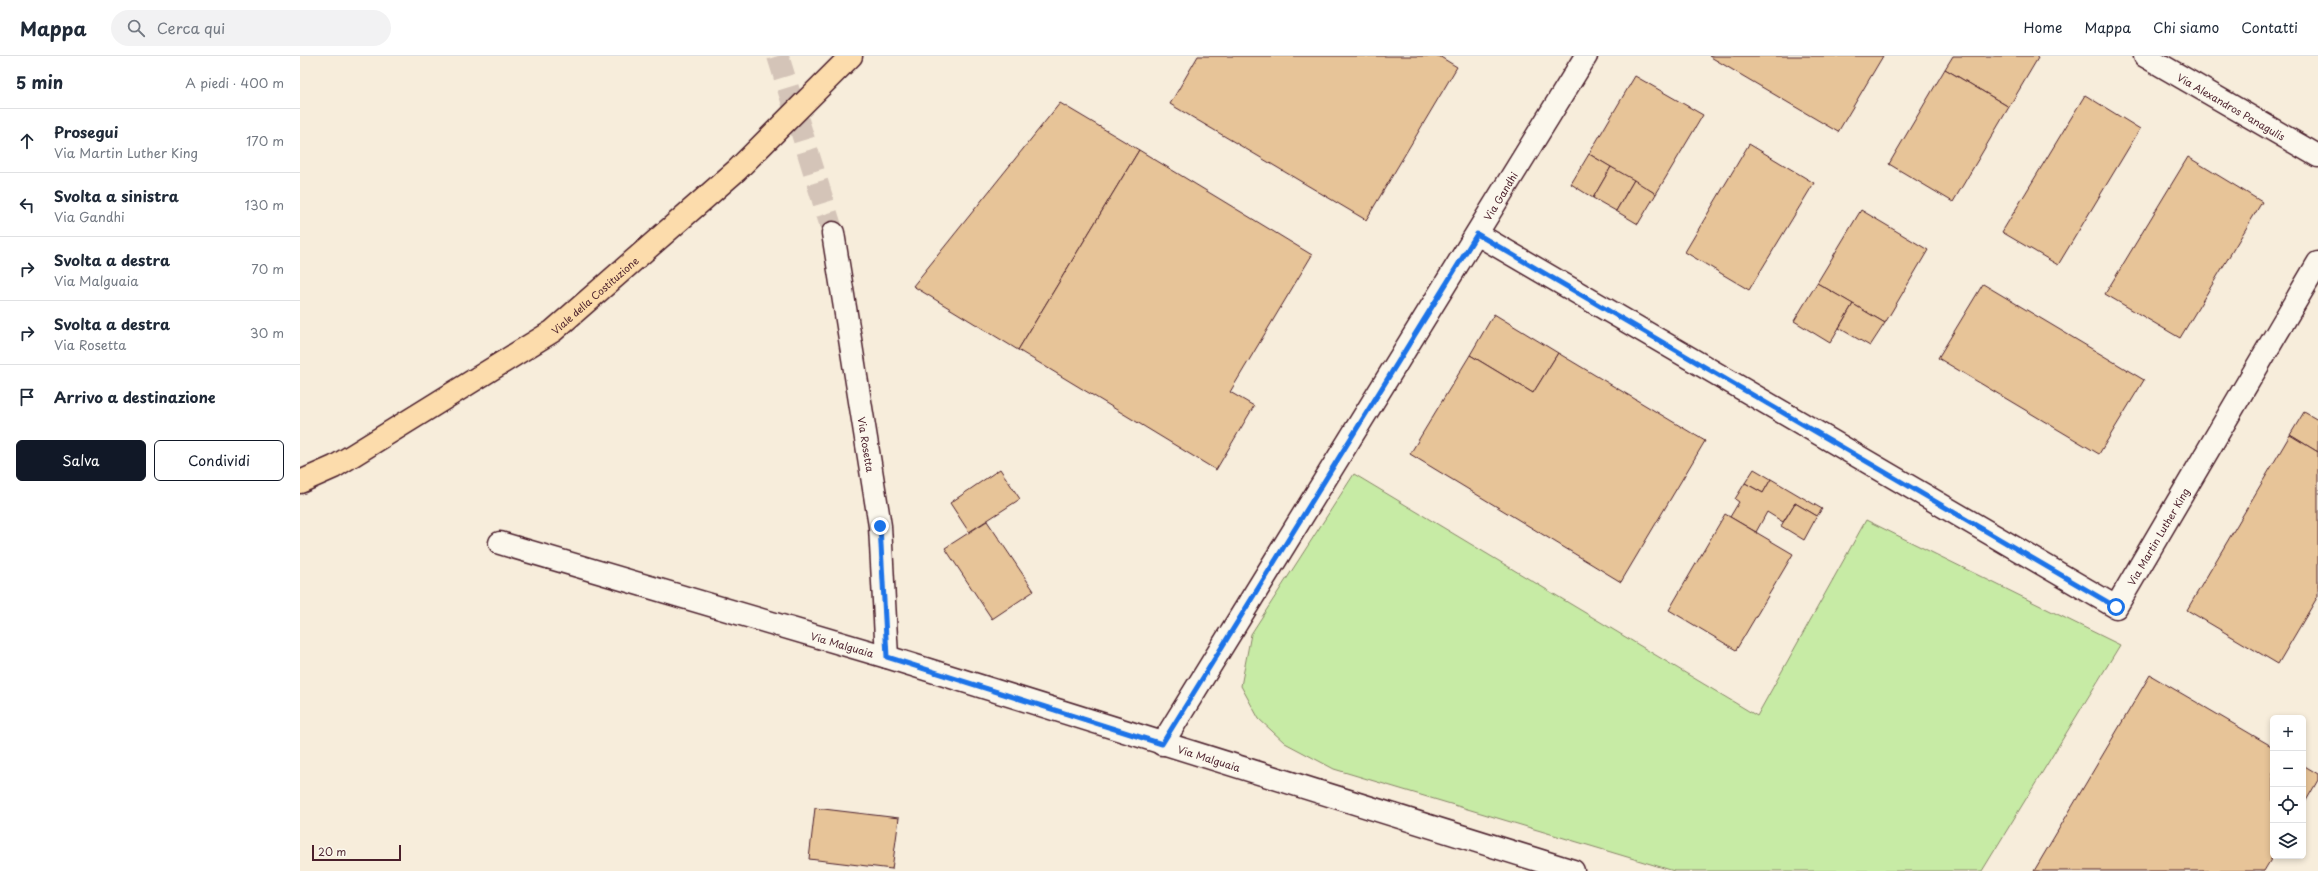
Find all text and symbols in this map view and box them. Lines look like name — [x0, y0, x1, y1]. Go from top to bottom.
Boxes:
search box — [111, 10, 391, 46]
text: Mappa — [20, 14, 87, 42]
text: Cerca qui — [157, 16, 225, 39]
icon: search — [125, 17, 147, 39]
text: Home — [2024, 17, 2062, 38]
text: Mappa — [2084, 17, 2131, 38]
text: Chi siamo — [2153, 17, 2219, 38]
text: Contatti — [2241, 17, 2298, 38]
text: 5 min — [16, 69, 63, 95]
street label: Via Alexandros Panagulis — [2175, 69, 2289, 143]
text: A piedi · 400 m — [185, 73, 284, 92]
text: Prosegui — [54, 120, 118, 143]
icon: ahead — [16, 130, 38, 152]
text: 170 m — [246, 131, 284, 150]
text: Via Martin Luther King — [54, 143, 198, 162]
street label: Via Gandhi — [1479, 168, 1521, 223]
text: Svolta a sinistra — [54, 184, 179, 207]
icon: left — [16, 194, 38, 216]
text: 130 m — [245, 195, 284, 214]
text: Via Gandhi — [54, 207, 125, 226]
text: Svolta a destra — [54, 248, 170, 271]
street label: Viale della Costituzione — [548, 252, 642, 337]
icon: right — [16, 258, 38, 280]
text: 70 m — [251, 259, 284, 278]
text: Via Malguaia — [54, 271, 138, 290]
text: Svolta a destra — [54, 312, 170, 335]
icon: right — [16, 322, 38, 344]
text: 30 m — [250, 323, 284, 342]
text: Via Rosetta — [54, 335, 126, 354]
text: Arrivo a destinazione — [54, 385, 216, 408]
icon: arrive — [16, 386, 38, 408]
street label: Via Rosetta — [855, 416, 879, 474]
button: Salva — [16, 440, 146, 481]
button: Condividi — [154, 440, 284, 481]
street label: Via Martin Luther King — [2123, 484, 2192, 588]
route end — [871, 517, 889, 535]
route start — [2107, 598, 2125, 616]
street label: Via Malguaia — [809, 627, 876, 660]
map controls — [2270, 715, 2306, 859]
button: + — [2270, 715, 2306, 751]
street label: Via Malguaia — [1176, 741, 1243, 775]
button: − — [2270, 751, 2306, 787]
button: locate — [2270, 787, 2306, 823]
button: layers — [2270, 823, 2306, 859]
scale bar — [312, 843, 401, 862]
text: 20 m — [318, 843, 346, 860]

